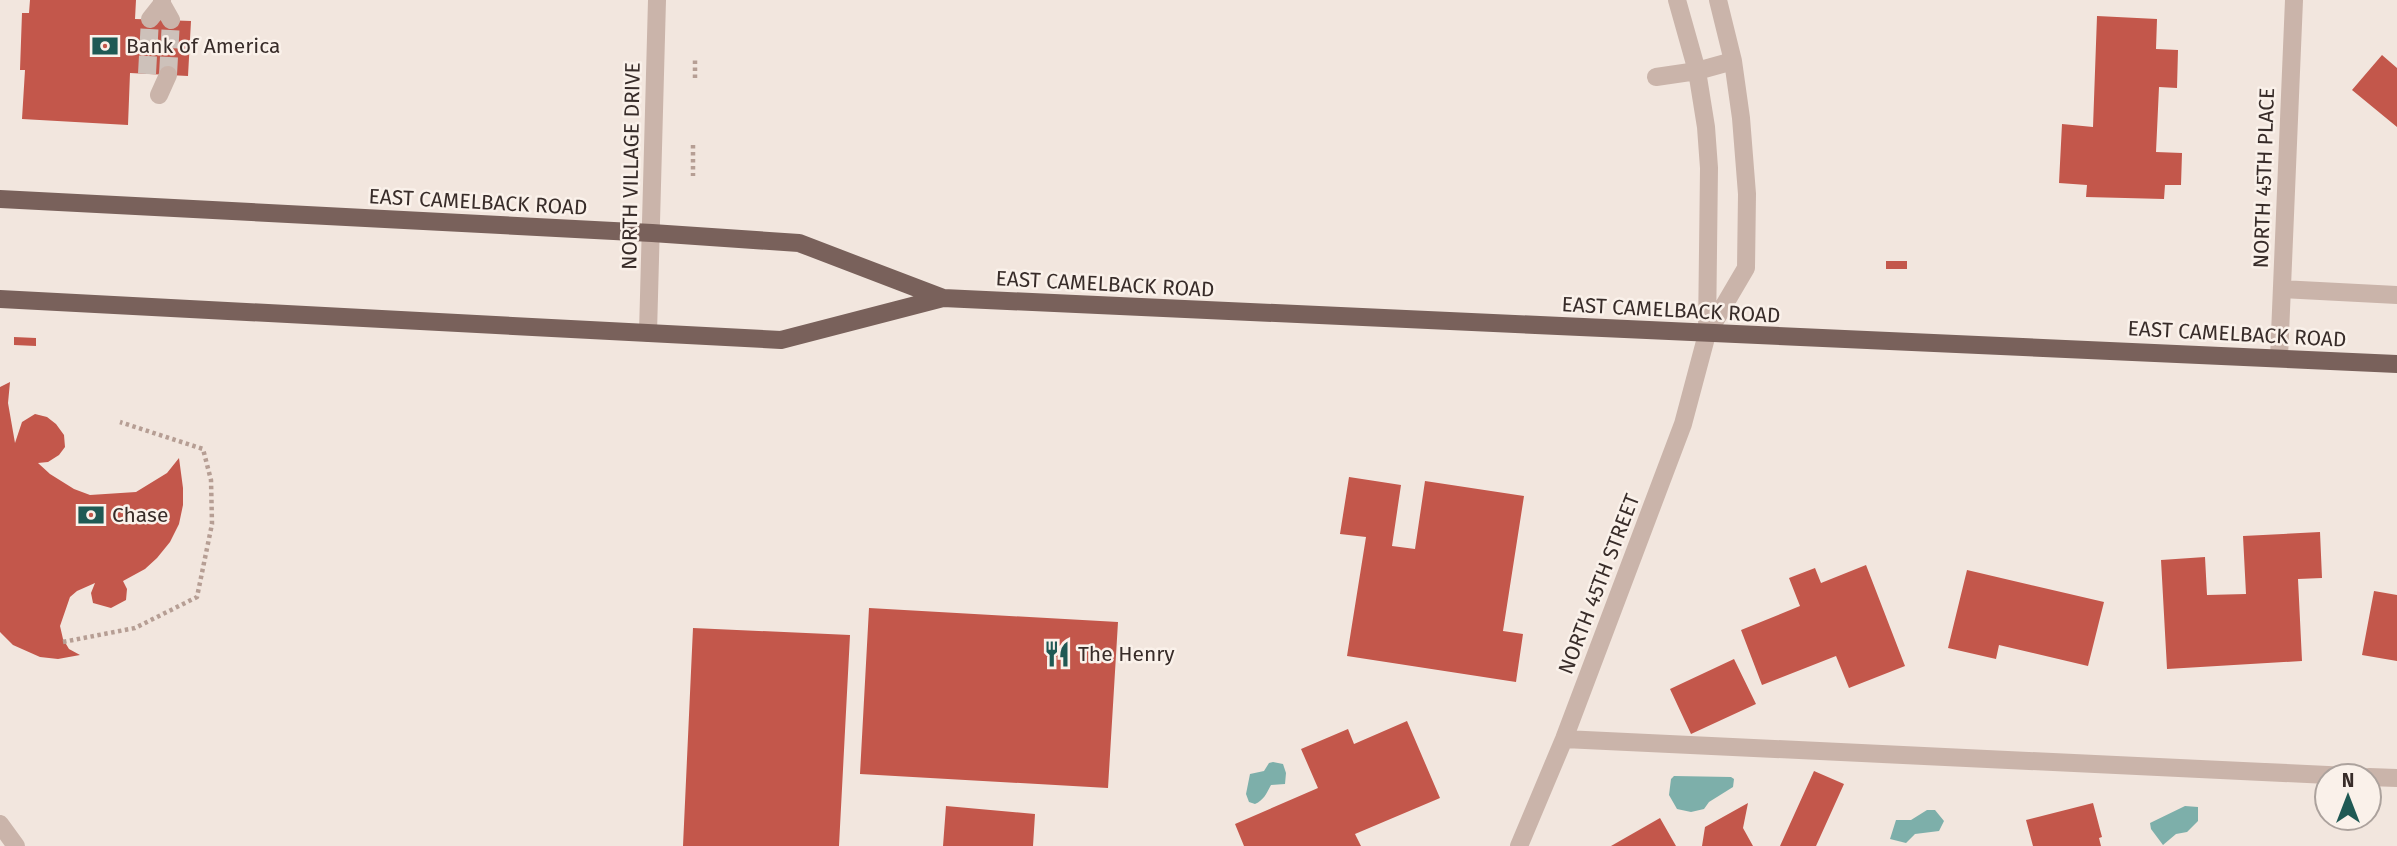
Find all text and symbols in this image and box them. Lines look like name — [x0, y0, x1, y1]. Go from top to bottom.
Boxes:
bank icon: Bank of America — [90, 31, 120, 61]
place label: Bank of America — [126, 33, 280, 59]
street label: NORTH VILLAGE DRIVE — [616, 62, 646, 270]
street label: NORTH 45TH PLACE — [2248, 87, 2280, 269]
street label: EAST CAMELBACK ROAD — [368, 183, 588, 221]
street label: EAST CAMELBACK ROAD — [995, 265, 1215, 303]
street label: EAST CAMELBACK ROAD — [1561, 291, 1781, 329]
street label: EAST CAMELBACK ROAD — [2127, 315, 2347, 353]
street label: NORTH 45TH STREET — [1553, 490, 1645, 678]
bank icon: Chase — [76, 500, 106, 530]
place label: Chase — [112, 502, 168, 528]
restaurant icon: The Henry — [1042, 639, 1072, 669]
place label: The Henry — [1078, 641, 1175, 667]
north arrow — [2313, 762, 2383, 832]
text: N — [2342, 769, 2354, 792]

